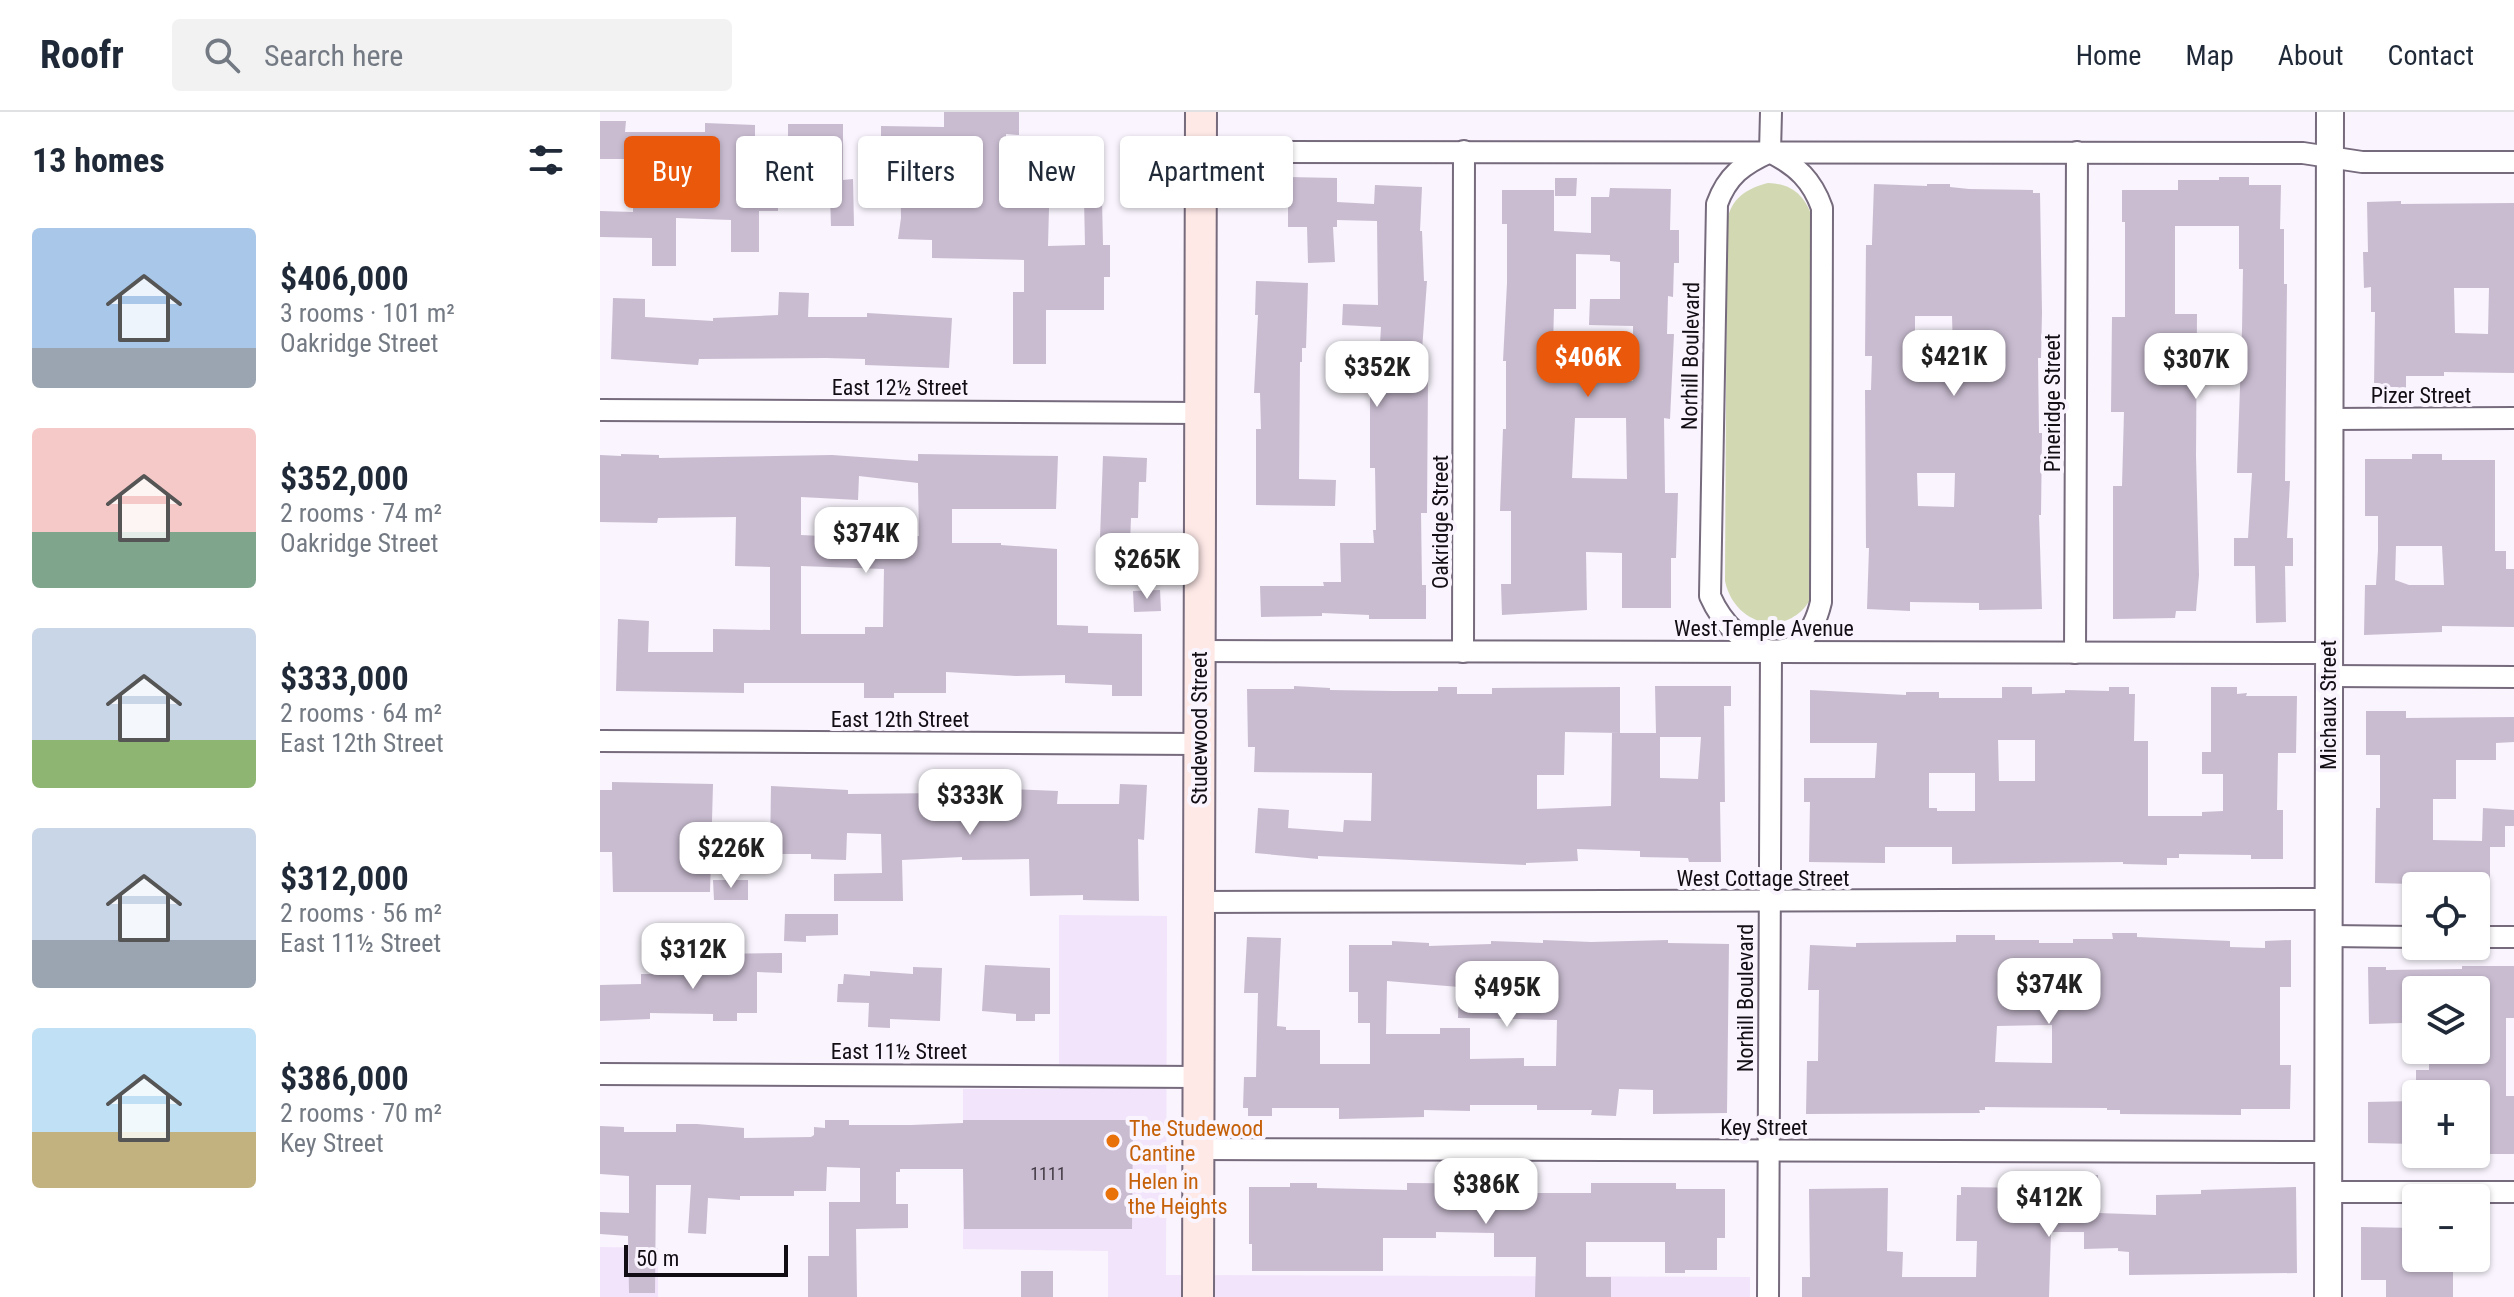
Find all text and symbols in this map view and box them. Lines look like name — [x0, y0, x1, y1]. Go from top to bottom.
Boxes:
search box — [172, 19, 732, 91]
text: Roofr — [40, 33, 124, 77]
icon: search — [200, 33, 244, 77]
text: Search here — [264, 38, 403, 73]
text: Home — [2076, 39, 2141, 72]
text: Map — [2185, 39, 2234, 72]
text: About — [2278, 39, 2344, 72]
text: Contact — [2388, 39, 2474, 72]
chip: Buy — [624, 136, 720, 208]
chip: Rent — [736, 136, 842, 208]
chip: Filters — [858, 136, 983, 208]
chip: New — [999, 136, 1104, 208]
chip: Apartment — [1120, 136, 1293, 208]
icon: filters — [524, 138, 568, 182]
text: 13 homes — [32, 140, 165, 180]
text: $406,000 — [280, 258, 409, 298]
icon: home — [96, 260, 192, 356]
street label: Norhill Boulevard — [1677, 282, 1704, 430]
text: 3 rooms · 101 m² — [280, 298, 455, 328]
text: Oakridge Street — [280, 328, 439, 358]
pin: $421K — [1898, 330, 2010, 398]
pin: $406K — [1532, 331, 1644, 399]
pin: $307K — [2140, 333, 2252, 401]
street label: Pineridge Street — [2040, 334, 2065, 472]
pin: $352K — [1321, 341, 1433, 409]
text: $421K — [1921, 341, 1987, 371]
text: $406K — [1555, 342, 1621, 372]
text: $307K — [2163, 344, 2229, 374]
text: $352K — [1344, 352, 1410, 382]
street label: East 12½ Street — [832, 375, 968, 400]
street label: Pizer Street — [2371, 383, 2471, 408]
street label: Oakridge Street — [1428, 455, 1453, 589]
text: $352,000 — [280, 458, 409, 498]
icon: home — [96, 460, 192, 556]
text: 2 rooms · 74 m² — [280, 498, 442, 528]
pin: $374K — [810, 507, 922, 575]
text: $374K — [833, 518, 899, 548]
text: Oakridge Street — [280, 528, 439, 558]
pin: $265K — [1091, 533, 1203, 601]
text: $265K — [1114, 544, 1180, 574]
street label: West Temple Avenue — [1674, 616, 1854, 641]
street label: Michaux Street — [2316, 640, 2341, 770]
street label: Studewood Street — [1187, 651, 1212, 805]
text: $333,000 — [280, 658, 409, 698]
icon: home — [96, 660, 192, 756]
text: 2 rooms · 64 m² — [280, 698, 442, 728]
street label: East 12th Street — [831, 707, 969, 732]
text: East 12th Street — [280, 728, 444, 758]
pin: $333K — [914, 769, 1026, 837]
text: $333K — [937, 780, 1003, 810]
pin: $226K — [675, 822, 787, 890]
text: $226K — [698, 833, 764, 863]
text: $312,000 — [280, 858, 409, 898]
icon: home — [96, 860, 192, 956]
street label: West Cottage Street — [1676, 866, 1850, 891]
map controls — [2402, 872, 2490, 1272]
button: locate — [2402, 872, 2490, 960]
text: 2 rooms · 56 m² — [280, 898, 442, 928]
pin: $312K — [637, 923, 749, 991]
street label: Norhill Boulevard — [1733, 924, 1758, 1072]
text: East 11½ Street — [280, 928, 441, 958]
text: $312K — [660, 934, 726, 964]
pin: $374K — [1993, 958, 2105, 1026]
pin: $495K — [1451, 961, 1563, 1029]
text: $374K — [2016, 969, 2082, 999]
text: $495K — [1474, 972, 1540, 1002]
button: layers — [2402, 976, 2490, 1064]
street label: East 11½ Street — [831, 1039, 967, 1064]
text: $386,000 — [280, 1058, 409, 1098]
icon: home — [96, 1060, 192, 1156]
button: + — [2402, 1080, 2490, 1168]
text: 2 rooms · 70 m² — [280, 1098, 442, 1128]
street label: Key Street — [1720, 1115, 1808, 1140]
place label: The Studewood Cantine — [1129, 1116, 1264, 1166]
text: Key Street — [280, 1128, 384, 1158]
marker: The Studewood Cantine — [1104, 1132, 1122, 1150]
pin: $386K — [1430, 1158, 1542, 1226]
house number: 1111 — [1030, 1163, 1066, 1184]
place label: Helen in the Heights — [1128, 1169, 1228, 1219]
text: $386K — [1453, 1169, 1519, 1199]
pin: $412K — [1993, 1171, 2105, 1239]
text: $412K — [2016, 1182, 2082, 1212]
button: − — [2402, 1184, 2490, 1272]
marker: Helen in the Heights — [1103, 1185, 1121, 1203]
scale bar — [624, 1241, 788, 1277]
text: 50 m — [636, 1246, 679, 1271]

